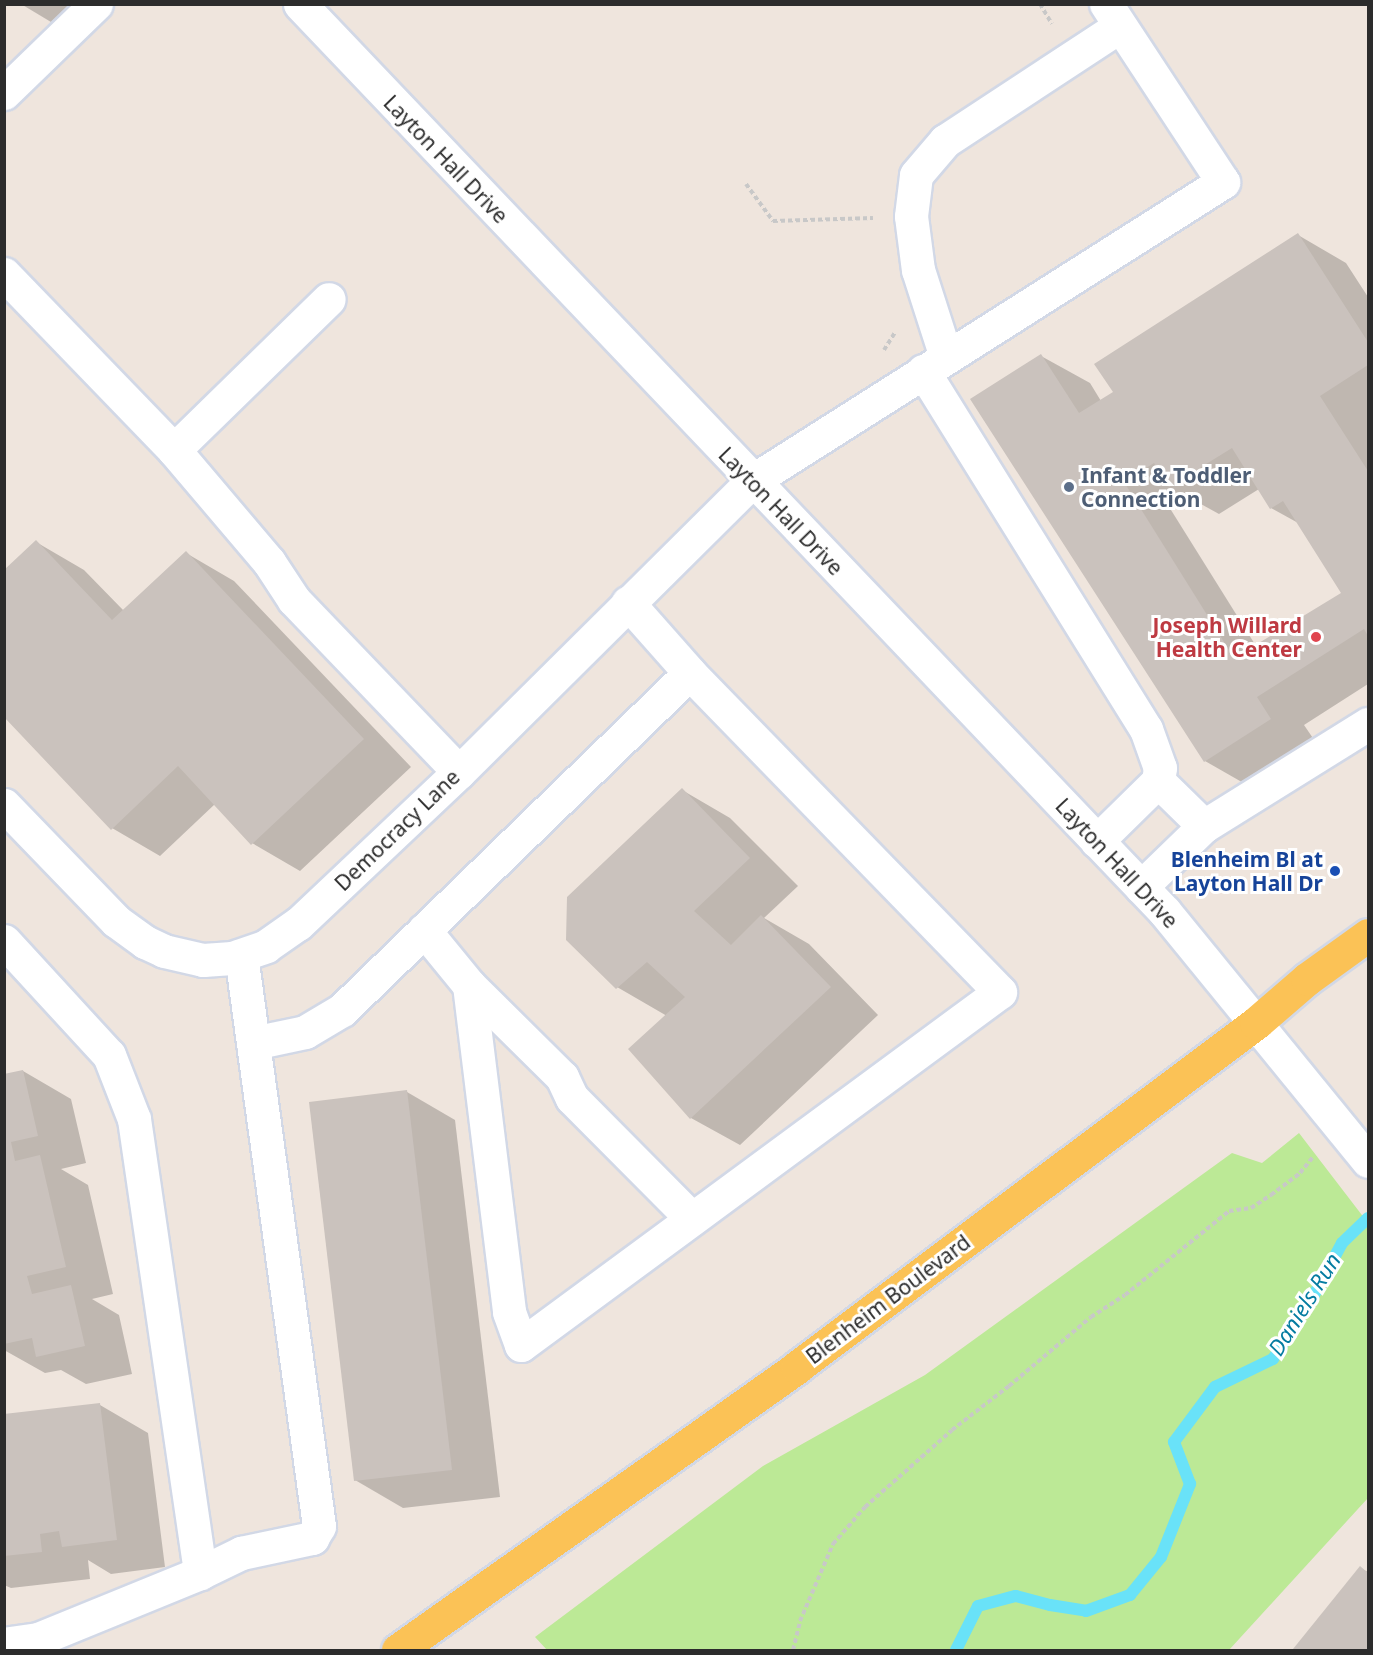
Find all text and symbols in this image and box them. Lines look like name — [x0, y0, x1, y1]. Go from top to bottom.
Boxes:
street label: Layton Hall Drive — [379, 90, 513, 228]
street label: Layton Hall Drive — [714, 442, 848, 580]
place label: Infant & Toddler Connection — [1081, 462, 1251, 512]
marker: Infant & Toddler Connection — [1062, 480, 1076, 494]
place label: Joseph Willard Health Center — [1153, 612, 1302, 662]
marker: Joseph Willard Health Center — [1307, 628, 1325, 646]
street label: Democracy Lane — [329, 764, 465, 896]
street label: Layton Hall Drive — [1051, 793, 1183, 933]
place label: Blenheim Bl at Layton Hall Dr — [1171, 846, 1323, 896]
marker: Blenheim Bl at Layton Hall Dr — [1328, 864, 1342, 878]
street label: Blenheim Boulevard — [801, 1229, 975, 1369]
water label: Daniels Run — [1262, 1248, 1346, 1360]

